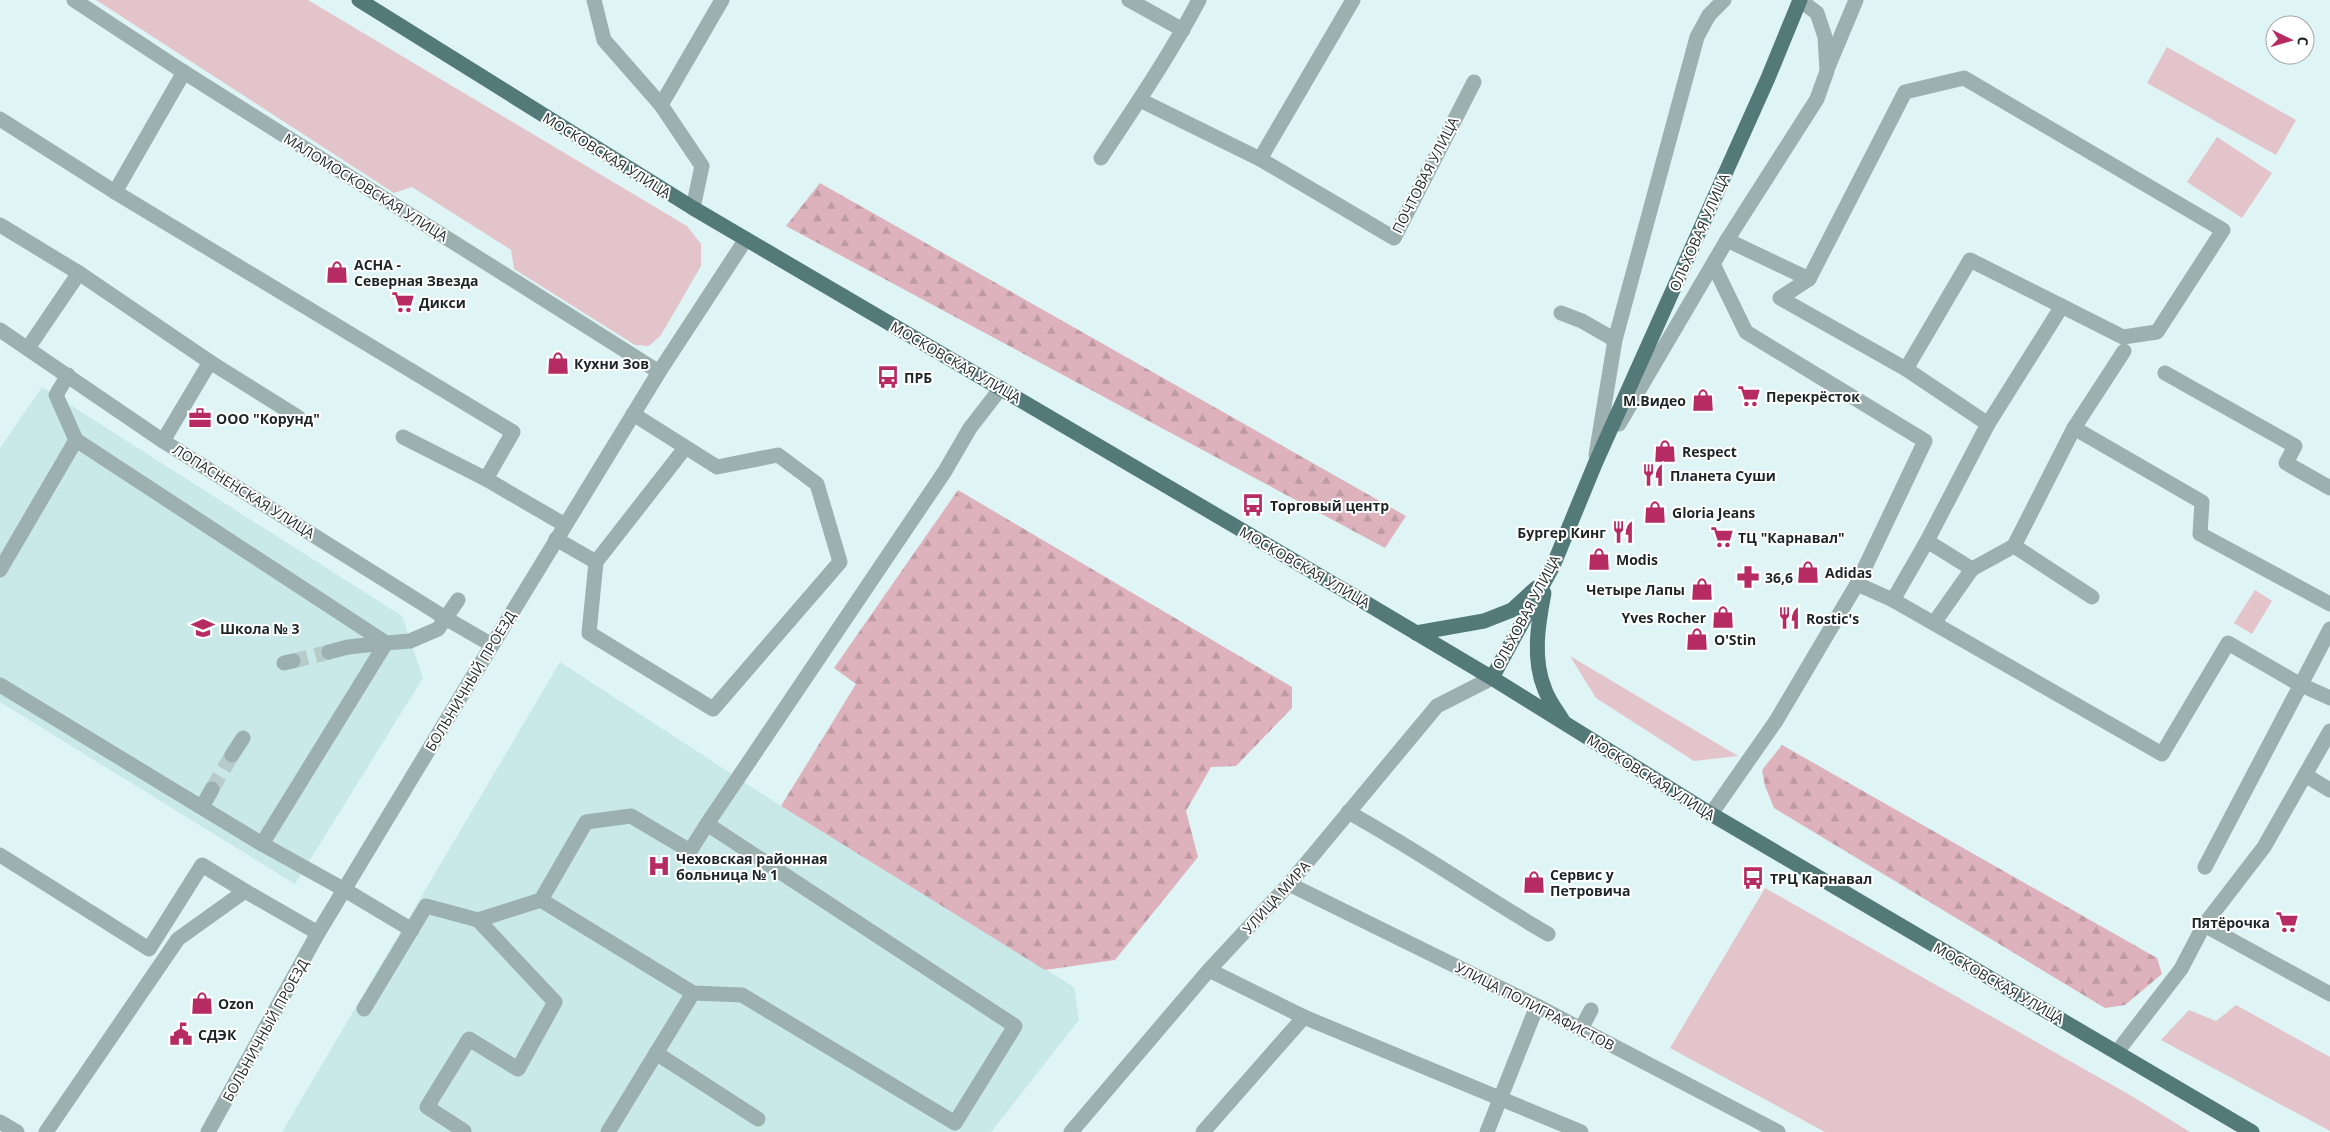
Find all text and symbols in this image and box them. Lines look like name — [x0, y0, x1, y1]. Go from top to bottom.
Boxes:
north arrow — [2265, 15, 2315, 65]
text: С — [2294, 36, 2313, 47]
street label: МОСКОВСКАЯ УЛИЦА — [539, 108, 675, 202]
street label: ПОЧТОВАЯ УЛИЦА — [1387, 113, 1463, 236]
street label: МАЛОМОСКОВСКАЯ УЛИЦА — [280, 129, 452, 245]
street label: ОЛЬХОВАЯ УЛИЦА — [1664, 170, 1734, 294]
place label: АСНА - Северная Звезда — [354, 255, 478, 290]
shop icon: АСНА - Северная Звезда — [324, 259, 350, 285]
supermarket icon: Дикси — [390, 289, 416, 315]
place label: Дикси — [419, 293, 466, 312]
street label: МОСКОВСКАЯ УЛИЦА — [887, 317, 1025, 407]
shop icon: Кухни Зов — [545, 350, 571, 376]
place label: Кухни Зов — [574, 354, 649, 373]
bus stop icon: ПРБ — [875, 364, 901, 390]
place label: ПРБ — [904, 368, 932, 387]
supermarket icon: Перекрёсток — [1736, 383, 1762, 409]
shop icon: М.Видео — [1690, 387, 1716, 413]
place label: Перекрёсток — [1766, 387, 1860, 406]
place label: М.Видео — [1623, 391, 1686, 410]
office icon: ООО "Корунд" — [187, 405, 213, 431]
place label: ООО "Корунд" — [216, 409, 320, 428]
shop icon: Respect — [1652, 438, 1678, 464]
street label: ЛОПАСНЕНСКАЯ УЛИЦА — [169, 439, 319, 543]
place label: Respect — [1682, 442, 1737, 461]
restaurant icon: Планета Суши — [1640, 462, 1666, 488]
place label: Планета Суши — [1670, 466, 1776, 485]
bus stop icon: Торговый центр — [1240, 492, 1266, 518]
place label: Торговый центр — [1270, 496, 1389, 515]
shop icon: Gloria Jeans — [1642, 499, 1668, 525]
place label: Gloria Jeans — [1672, 503, 1755, 522]
restaurant icon: Бургер Кинг — [1610, 519, 1636, 545]
street label: МОСКОВСКАЯ УЛИЦА — [1236, 522, 1374, 612]
place label: Бургер Кинг — [1517, 523, 1606, 542]
supermarket icon: ТЦ "Карнавал" — [1709, 524, 1735, 550]
place label: ТЦ "Карнавал" — [1738, 528, 1845, 547]
shop icon: Modis — [1586, 546, 1612, 572]
place label: Modis — [1616, 550, 1658, 569]
street label: ОЛЬХОВАЯ УЛИЦА — [1488, 551, 1564, 673]
shop icon: Adidas — [1795, 559, 1821, 585]
place label: Adidas — [1825, 563, 1872, 582]
pharmacy icon: 36,6 — [1735, 564, 1761, 590]
place label: 36,6 — [1765, 568, 1793, 587]
shop icon: Четыре Лапы — [1689, 576, 1715, 602]
place label: Четыре Лапы — [1586, 580, 1685, 599]
shop icon: Yves Rocher — [1710, 604, 1736, 630]
restaurant icon: Rostic's — [1776, 605, 1802, 631]
street label: БОЛЬНИЧНЫЙ ПРОЕЗД — [421, 607, 520, 755]
place label: Yves Rocher — [1621, 608, 1707, 627]
place label: Rostic's — [1806, 609, 1859, 628]
school or university icon: Школа № 3 — [190, 615, 216, 641]
place label: Школа № 3 — [220, 619, 300, 638]
shop icon: O'Stin — [1684, 626, 1710, 652]
place label: O'Stin — [1714, 630, 1756, 649]
street label: МОСКОВСКАЯ УЛИЦА — [1583, 730, 1719, 824]
place label: Чеховская районная больница № 1 — [676, 849, 828, 884]
hospital icon: Чеховская районная больница № 1 — [646, 853, 672, 879]
street label: УЛИЦА МИРА — [1238, 856, 1314, 938]
place label: Сервис у Петровича — [1550, 865, 1631, 900]
bus stop icon: ТРЦ Карнавал — [1740, 865, 1766, 891]
shop icon: Сервис у Петровича — [1521, 869, 1547, 895]
place label: ТРЦ Карнавал — [1770, 869, 1872, 888]
supermarket icon: Пятёрочка — [2274, 909, 2300, 935]
place label: Пятёрочка — [2191, 913, 2270, 932]
street label: МОСКОВСКАЯ УЛИЦА — [1930, 938, 2068, 1028]
street label: БОЛЬНИЧНЫЙ ПРОЕЗД — [218, 955, 312, 1105]
street label: УЛИЦА ПОЛИГРАФИСТОВ — [1452, 958, 1618, 1054]
shop icon: Ozon — [189, 990, 215, 1016]
place label: Ozon — [218, 994, 254, 1013]
public building icon: СДЭК — [168, 1021, 194, 1047]
place label: СДЭК — [198, 1025, 237, 1044]

